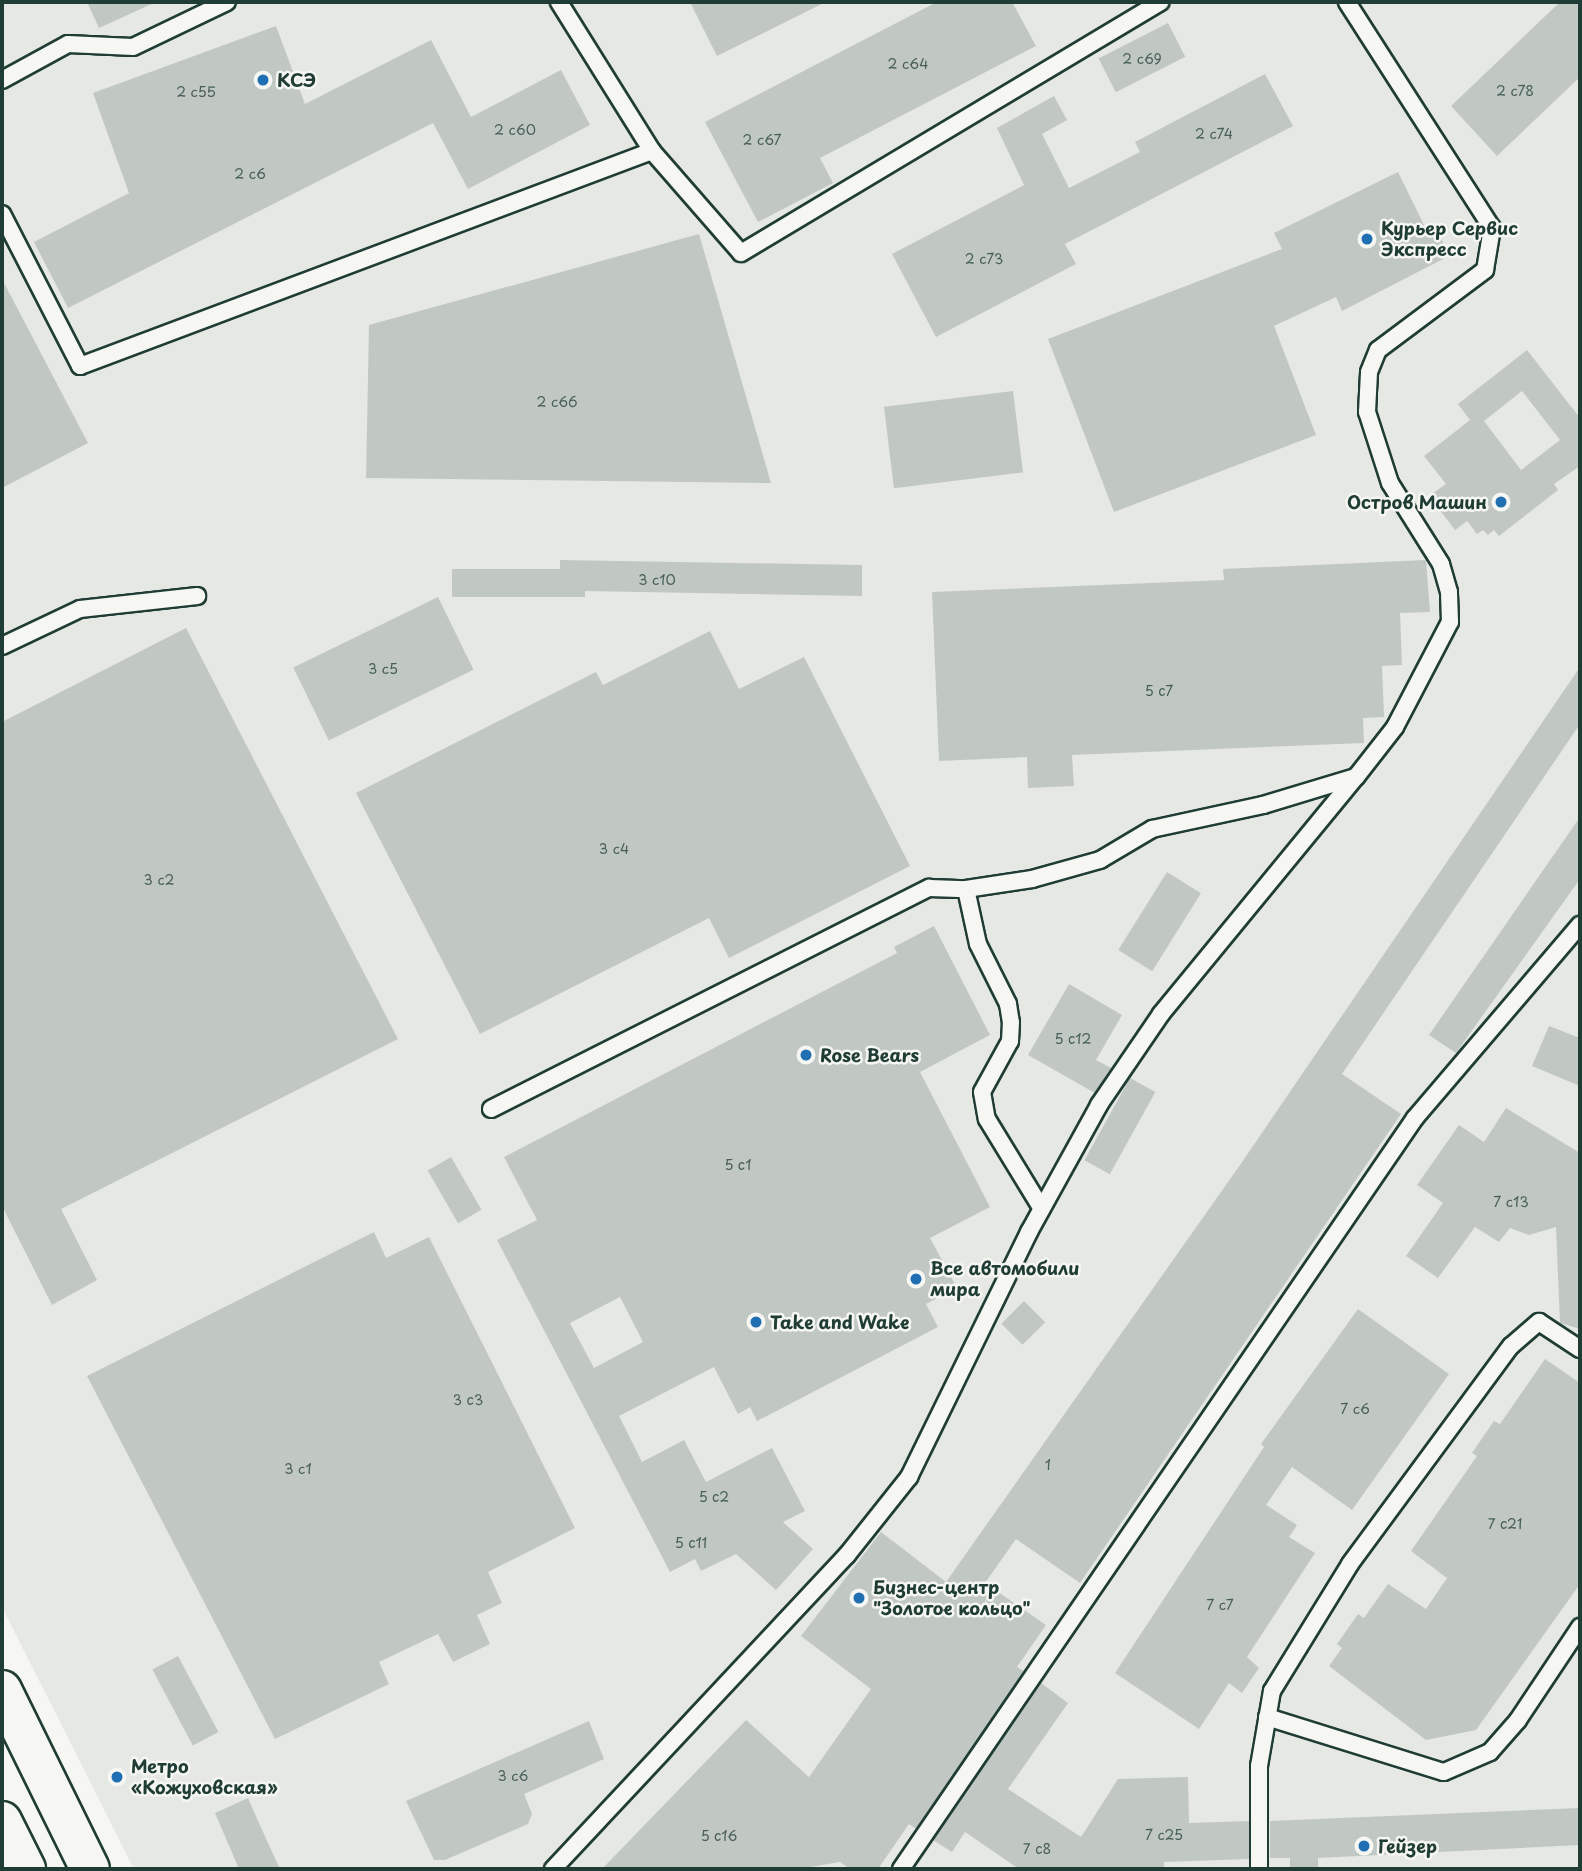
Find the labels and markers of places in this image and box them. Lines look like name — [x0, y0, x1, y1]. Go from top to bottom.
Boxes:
place label: КСЭ — [277, 69, 316, 91]
marker: КСЭ — [255, 72, 271, 88]
place label: Курьер Сервис Экспресс — [1381, 218, 1518, 260]
marker: Курьер Сервис Экспресс — [1359, 231, 1375, 247]
place label: Остров Машин — [1346, 491, 1487, 513]
marker: Остров Машин — [1493, 494, 1509, 510]
place label: Rose Bears — [820, 1044, 919, 1066]
marker: Rose Bears — [798, 1047, 814, 1063]
place label: Все автомобили мира — [930, 1258, 1079, 1300]
marker: Все автомобили мира — [908, 1271, 924, 1287]
place label: Take and Wake — [770, 1311, 913, 1333]
marker: Take and Wake — [748, 1314, 764, 1330]
place label: Бизнес-центр "Золотое кольцо" — [873, 1577, 1032, 1620]
marker: Бизнес-центр "Золотое кольцо" — [851, 1590, 867, 1606]
place label: Метро «Кожуховская» — [131, 1756, 278, 1798]
marker: Метро «Кожуховская» — [109, 1769, 125, 1785]
place label: Гейзер — [1378, 1835, 1437, 1857]
marker: Гейзер — [1356, 1838, 1372, 1854]

